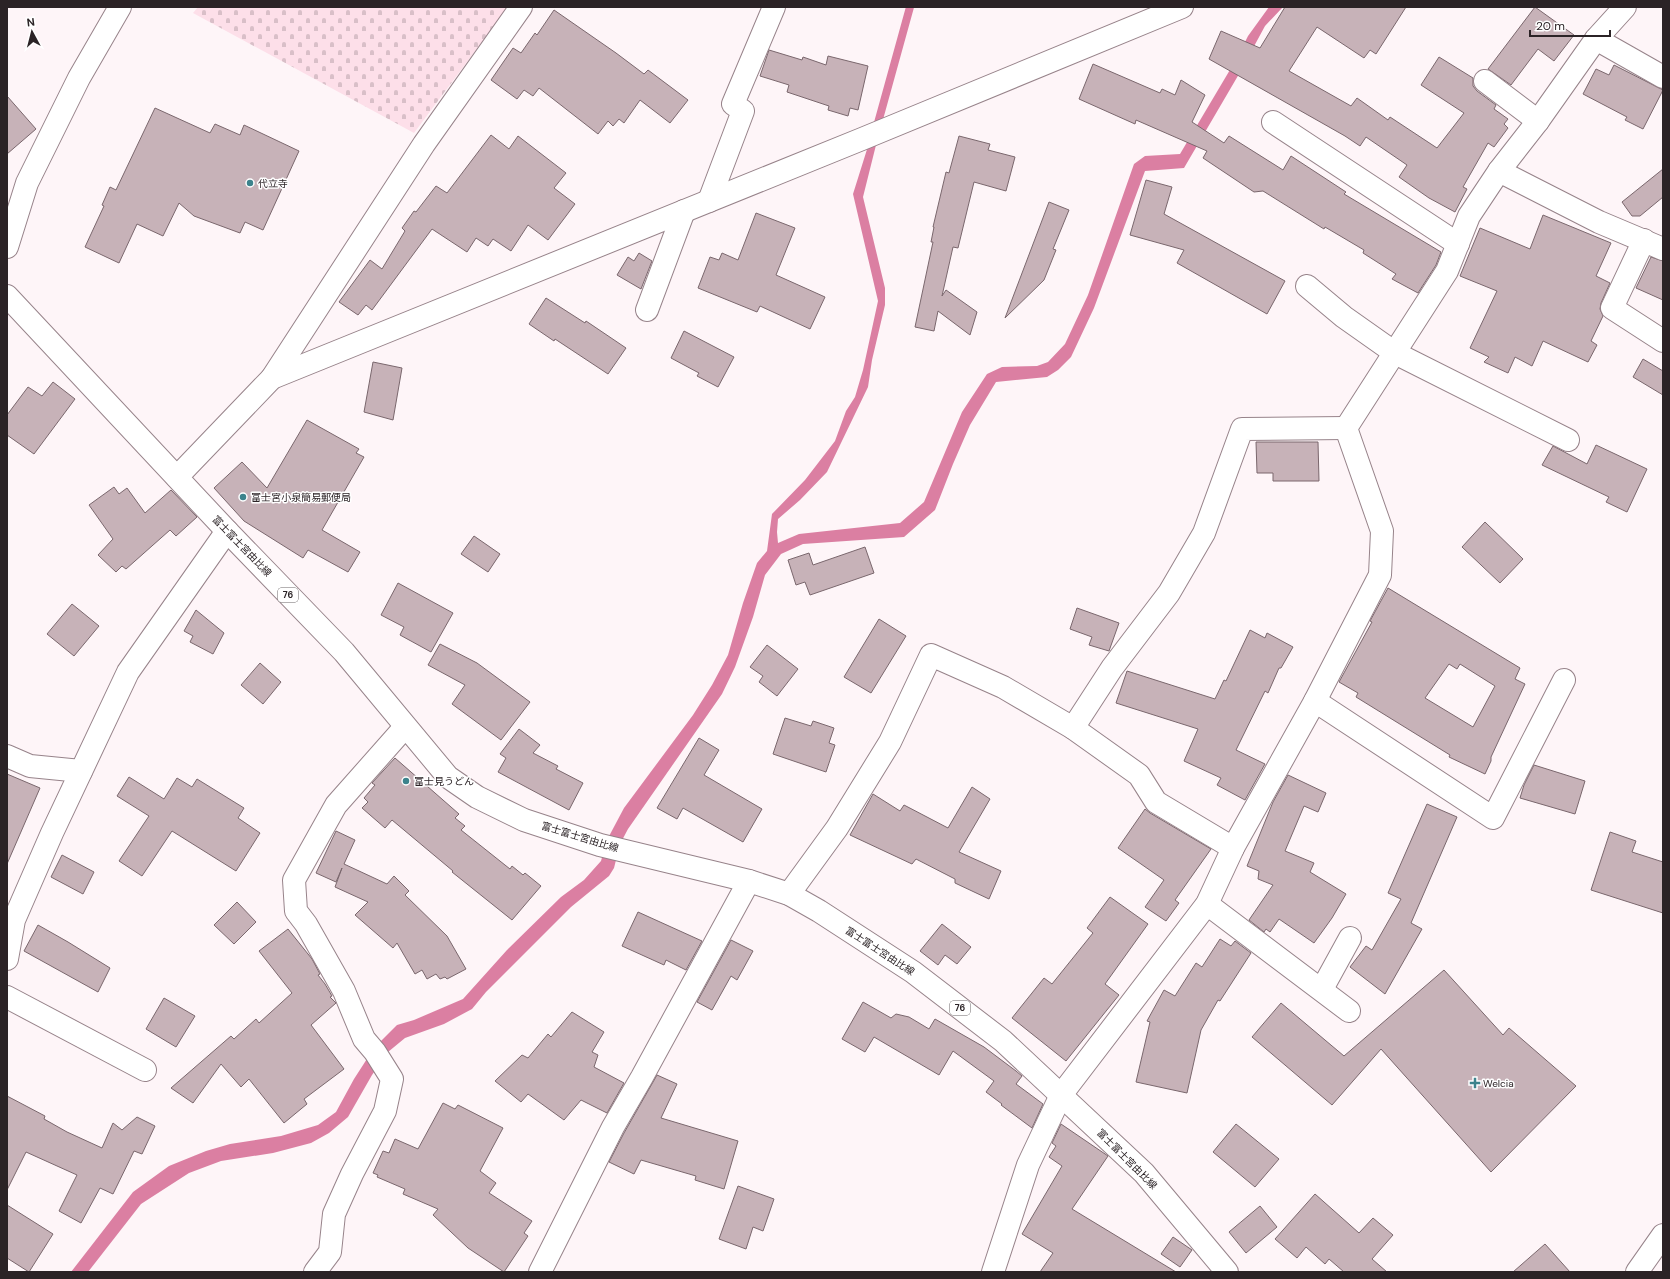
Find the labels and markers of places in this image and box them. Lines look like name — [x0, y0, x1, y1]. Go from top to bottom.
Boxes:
place label: 代立寺 — [258, 177, 288, 190]
marker: 代立寺 — [245, 178, 255, 188]
place label: 富士宮小泉簡易郵便局 — [251, 491, 351, 504]
marker: 富士宮小泉簡易郵便局 — [238, 492, 248, 502]
place label: 富士見うどん — [414, 775, 474, 788]
marker: 富士見うどん — [401, 776, 411, 786]
place label: Welcia — [1483, 1077, 1514, 1090]
marker: Welcia — [1470, 1078, 1480, 1088]

